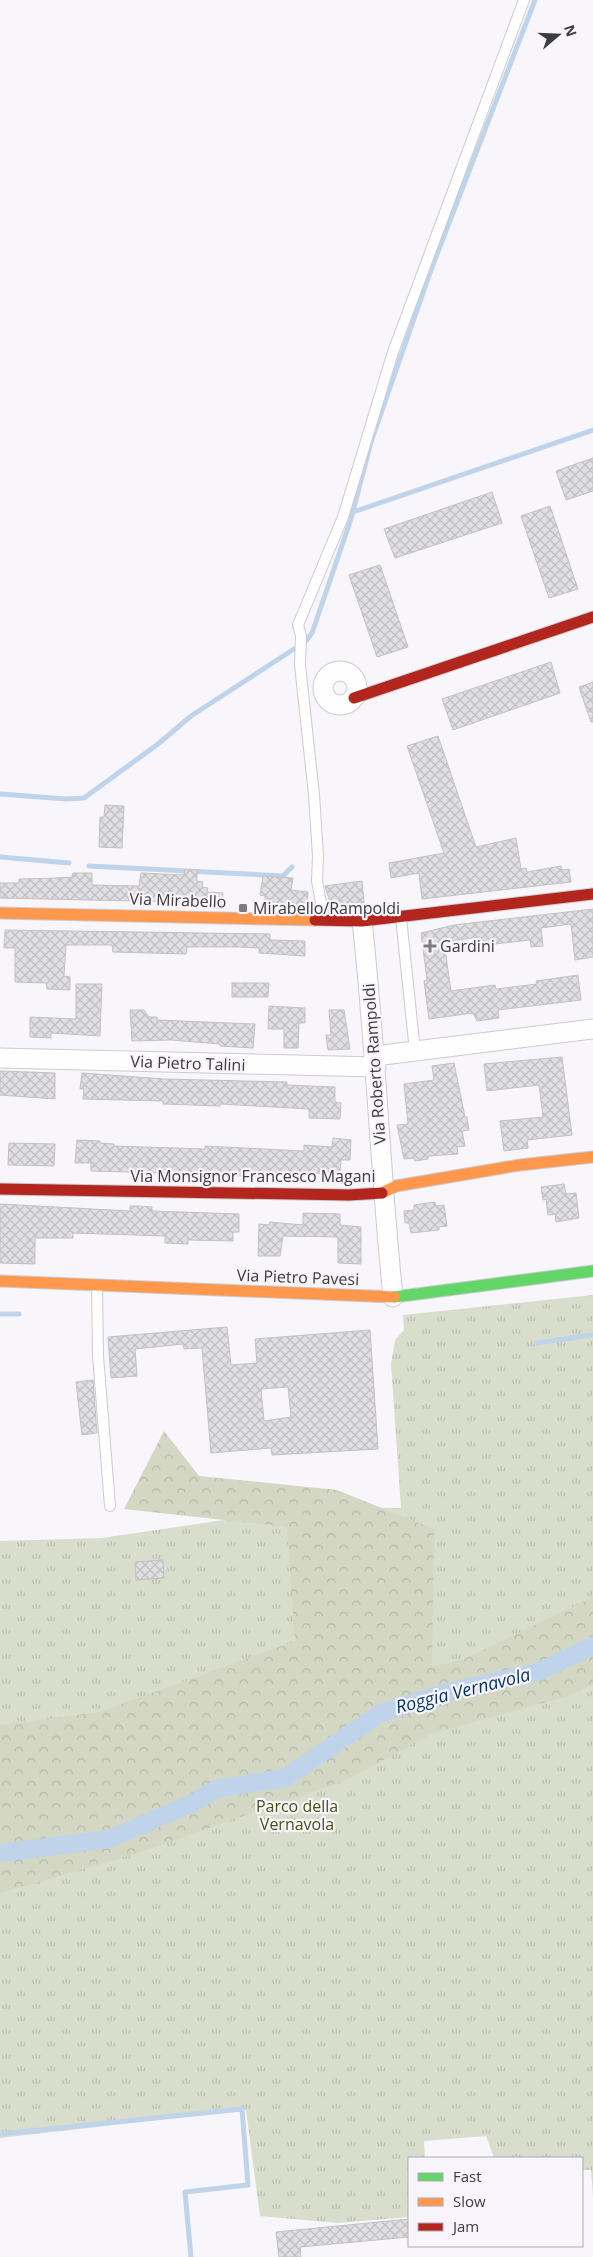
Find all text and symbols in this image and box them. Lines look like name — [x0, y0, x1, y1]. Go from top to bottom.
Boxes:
north arrow — [533, 10, 583, 60]
text: N — [560, 22, 582, 39]
street label: Via Mirabello — [129, 887, 227, 913]
place label: Mirabello/Rampoldi — [253, 897, 400, 919]
marker: Mirabello/Rampoldi — [237, 902, 249, 914]
place label: Gardini — [440, 935, 495, 957]
marker: Gardini — [424, 940, 436, 952]
street label: Via Roberto Rampoldi — [357, 983, 391, 1145]
street label: Via Pietro Talini — [130, 1050, 246, 1076]
street label: Via Monsignor Francesco Magani — [131, 1165, 375, 1187]
street label: Via Pietro Pavesi — [236, 1264, 360, 1290]
water label: Roggia Vernavola — [393, 1662, 533, 1718]
park label: Parco della Vernavola — [256, 1795, 338, 1835]
legend — [408, 2157, 583, 2247]
text: Fast — [453, 2166, 482, 2186]
text: Slow — [453, 2191, 486, 2211]
text: Jam — [451, 2216, 479, 2236]

